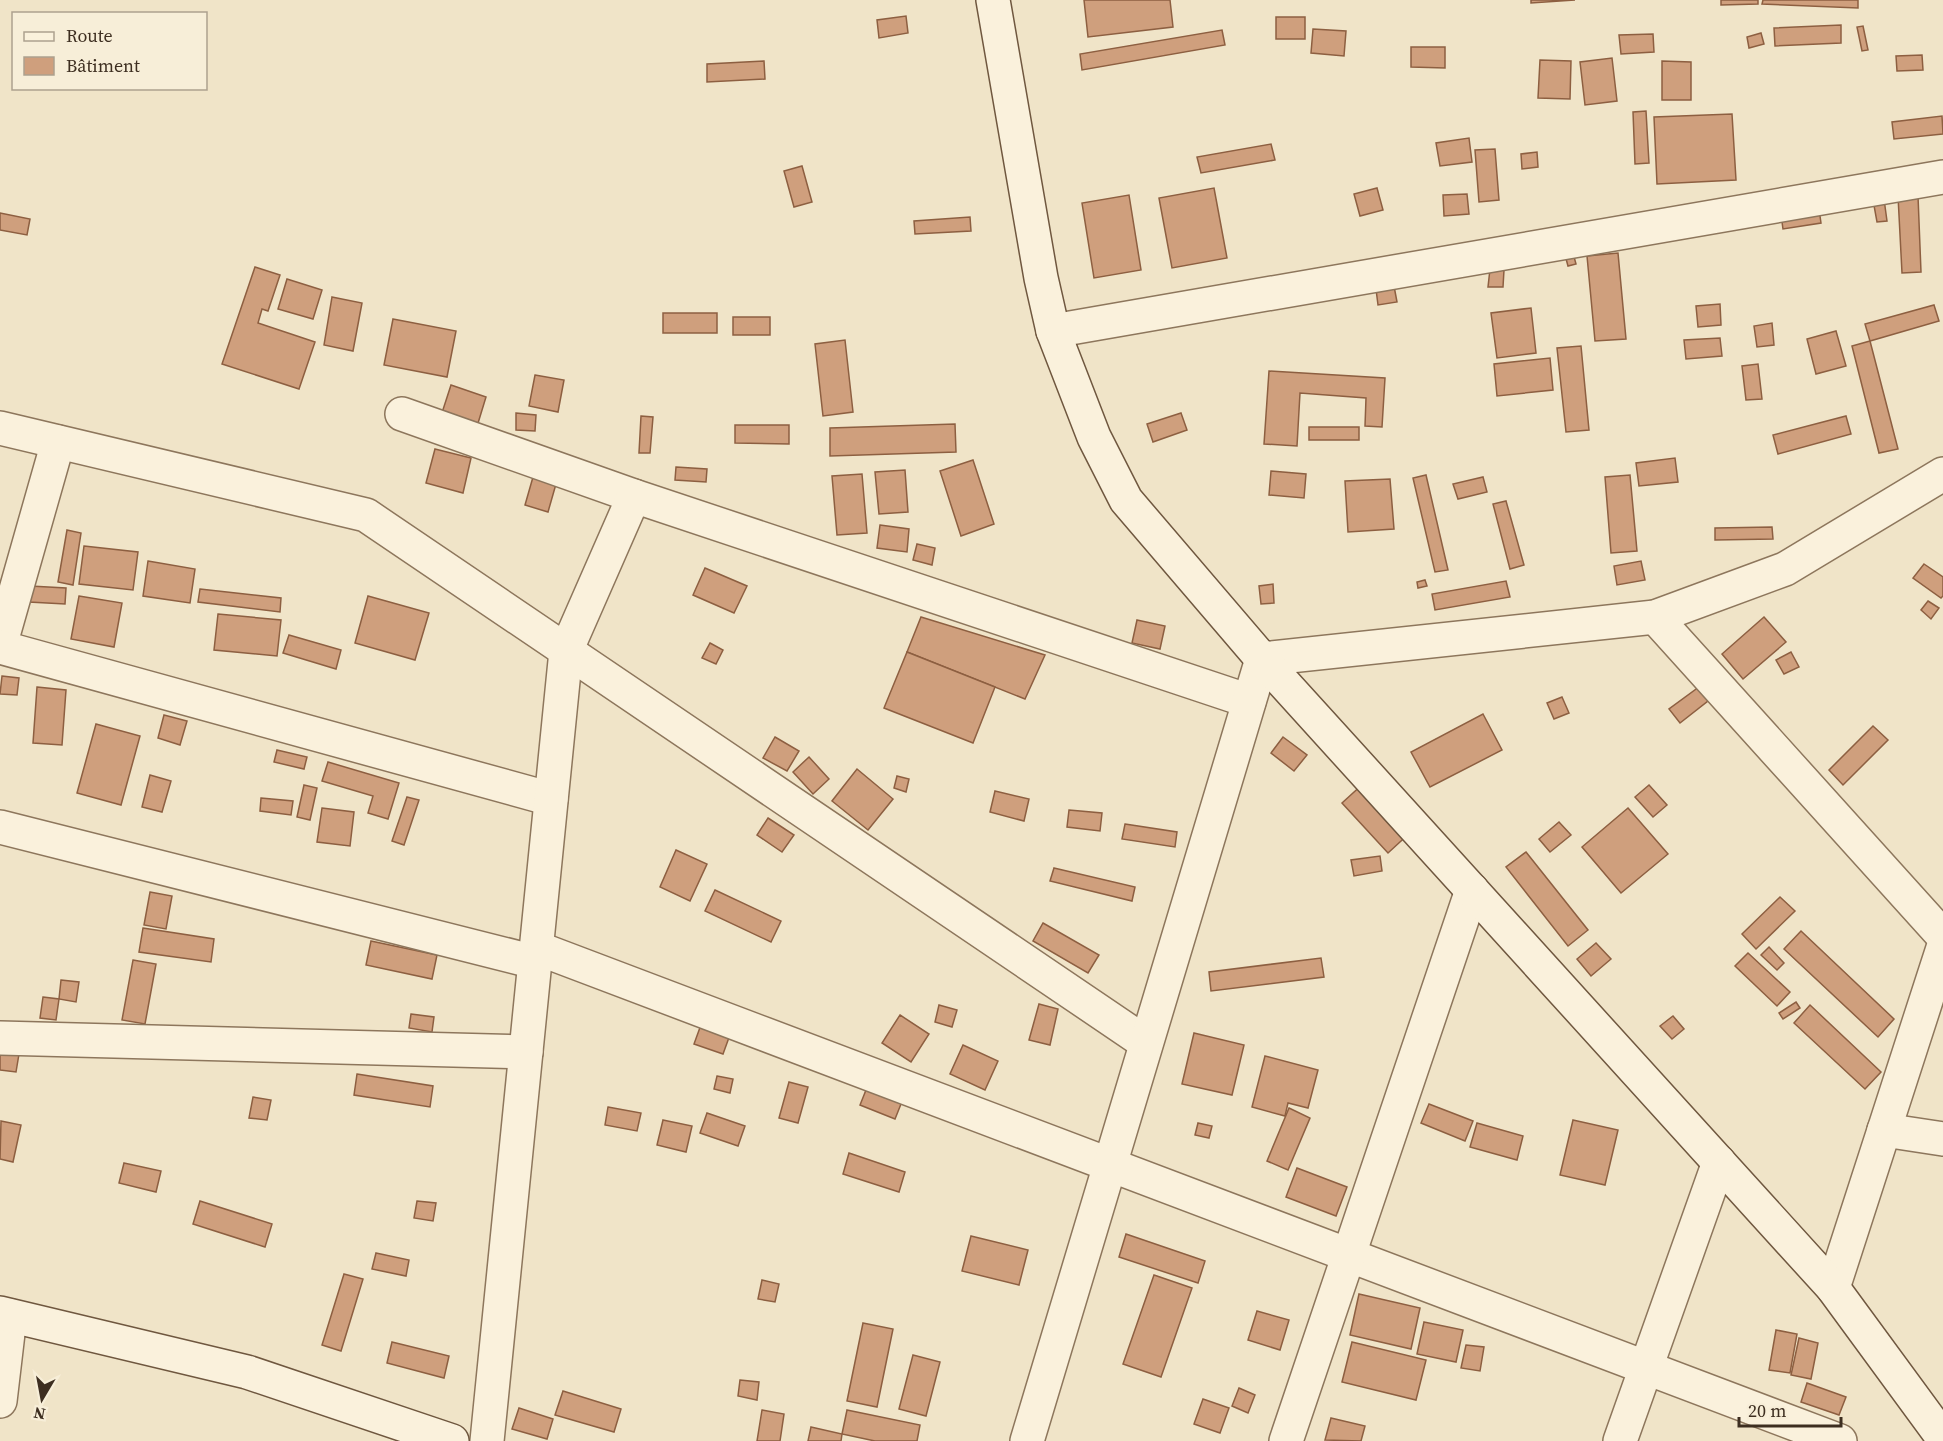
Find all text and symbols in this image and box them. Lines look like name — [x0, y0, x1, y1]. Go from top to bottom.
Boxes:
legend — [12, 12, 207, 90]
text: Route — [66, 23, 113, 48]
text: Bâtiment — [66, 53, 140, 78]
north arrow — [12, 1369, 72, 1429]
scale bar — [1739, 1390, 1841, 1428]
text: 20 m — [1748, 1398, 1786, 1423]
text: N — [31, 1402, 47, 1426]

